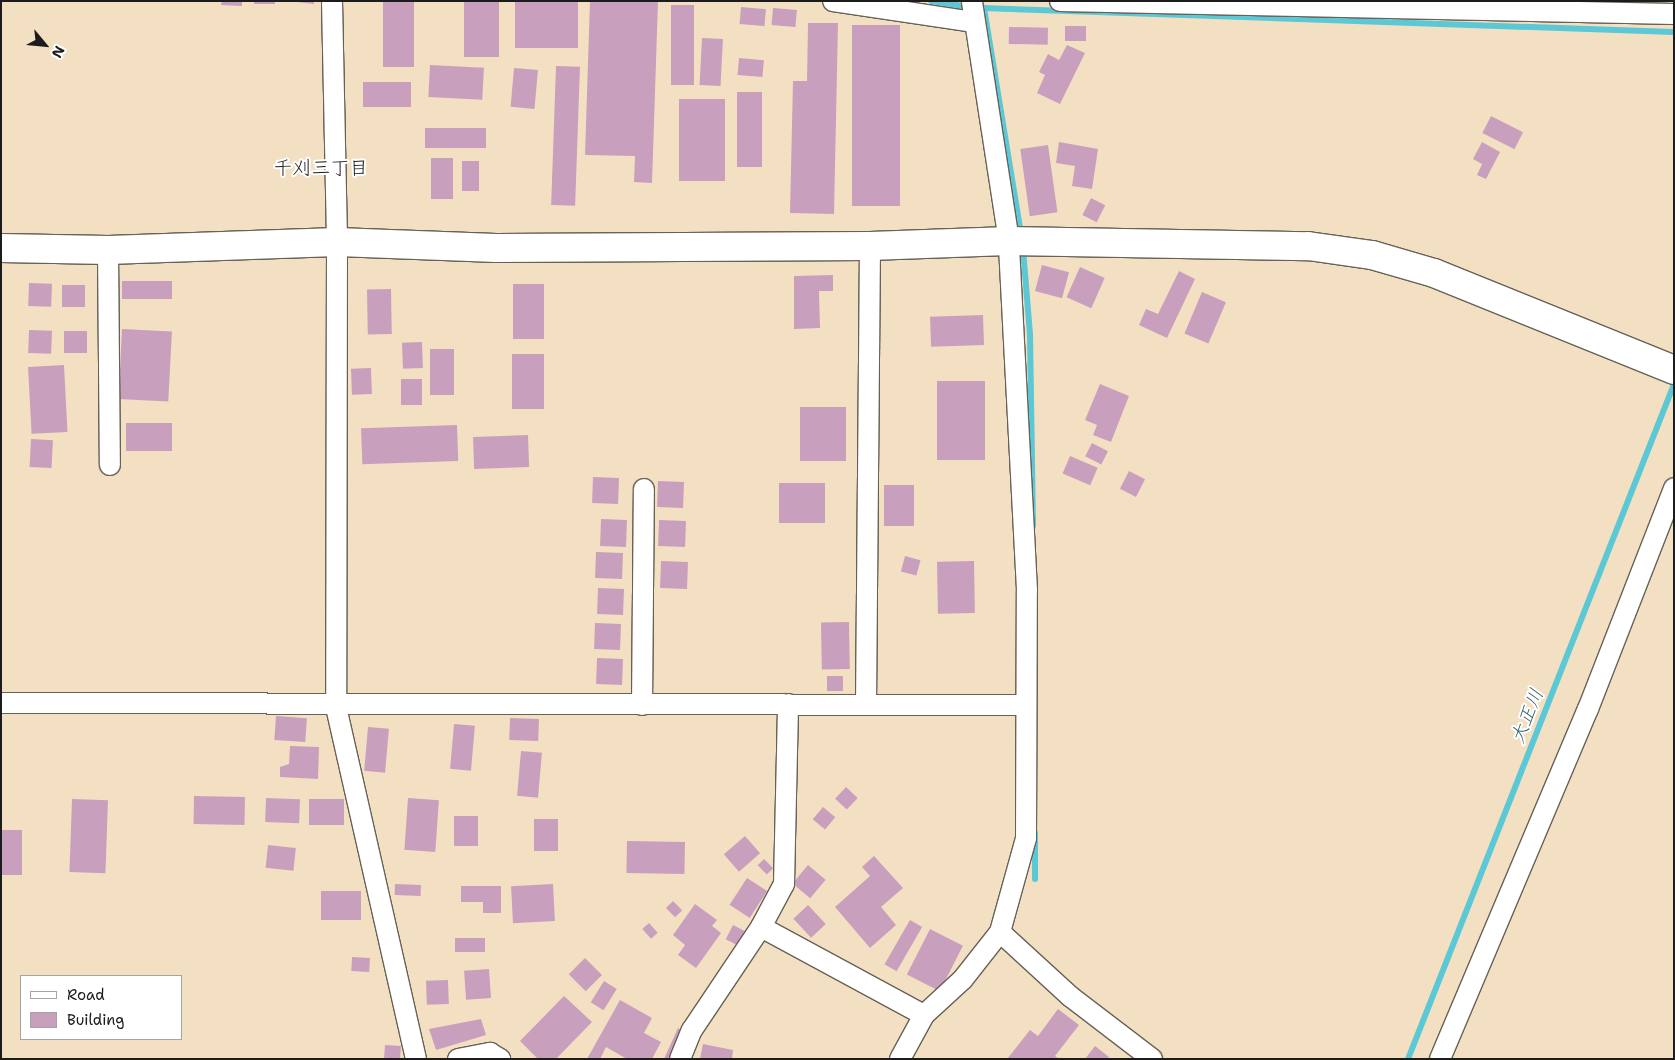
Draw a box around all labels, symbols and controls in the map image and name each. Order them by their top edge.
north arrow [20,20,70,70]
text: N [48,43,69,61]
district label: 千刈三丁目 [274,157,368,179]
water label: 大正川 [1506,685,1548,747]
legend [20,975,182,1040]
text: Road [67,985,105,1005]
text: Building [67,1010,124,1030]

